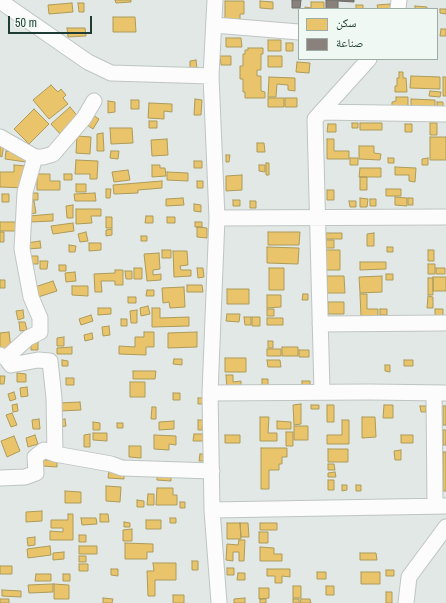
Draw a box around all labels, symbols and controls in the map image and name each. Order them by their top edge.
scale bar [10,8,94,34]
legend [298,8,438,60]
text: 50 m [15,15,37,31]
text: سكن [336,15,356,31]
text: صناعة [336,35,363,51]

